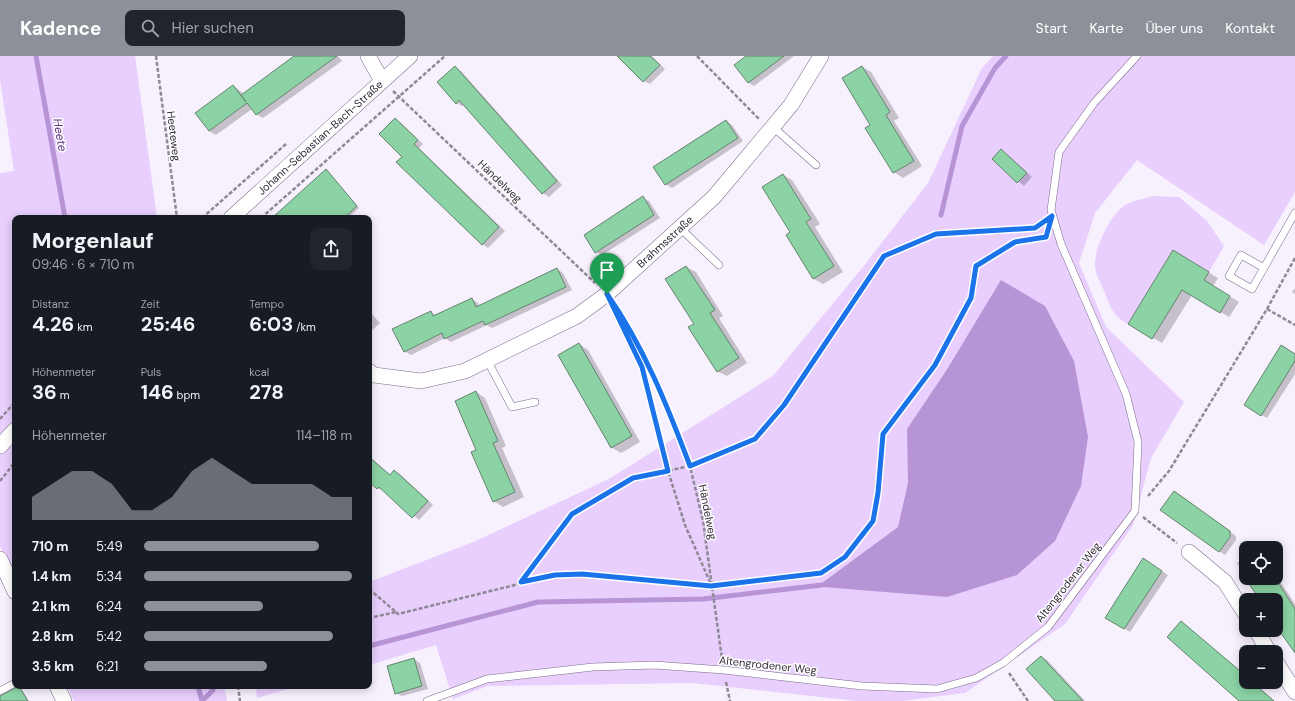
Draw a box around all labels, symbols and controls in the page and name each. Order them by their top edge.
search box [125,10,405,46]
text: Kadence [20,16,101,41]
icon: search [139,17,161,39]
text: Hier suchen [171,18,254,38]
text: Start [1036,19,1067,37]
text: Karte [1089,19,1123,37]
text: Über uns [1145,19,1203,37]
text: Kontakt [1225,19,1275,37]
street label: Johann-Sebastian-Bach-Straße [254,77,386,198]
street label: Heeteweg [164,110,184,162]
water label: Heete [49,117,71,153]
street label: Händelweg [475,157,525,205]
street label: Brahmsstraße [634,212,696,271]
text: Morgenlauf [32,226,154,255]
button: share [310,228,352,270]
pin [590,253,624,294]
text: 09:46 · 6 × 710 m [32,256,134,273]
icon: arrive [596,259,618,281]
text: Distanz [32,297,69,311]
text: Zeit [141,297,160,311]
text: Tempo [249,297,284,311]
text: 4.26 [32,311,74,337]
text: 25:46 [141,311,195,337]
text: 6:03 [249,311,293,337]
text: km [74,320,93,334]
text: /km [293,320,316,334]
text: Höhenmeter [32,365,95,379]
text: Puls [141,365,161,379]
text: kcal [249,365,269,379]
text: 36 [32,379,57,405]
text: 146 [141,379,174,405]
text: 278 [249,379,284,405]
text: m [57,388,69,402]
text: bpm [174,388,200,402]
text: Höhenmeter [32,427,107,444]
text: 114–118 m [296,427,352,444]
street label: Händelweg [696,483,720,541]
text: 710 m [32,538,68,555]
text: 5:49 [96,538,123,555]
street label: Altengrodener Weg [1032,539,1104,625]
map controls [1239,541,1283,689]
button: locate [1239,541,1283,585]
text: 1.4 km [32,568,71,585]
text: 5:34 [96,568,122,585]
button: + [1239,593,1283,637]
text: 2.1 km [32,598,70,615]
text: 6:24 [96,598,122,615]
text: 2.8 km [32,628,74,645]
text: 5:42 [96,628,122,645]
button: − [1239,645,1283,689]
street label: Altengrodener Weg [718,653,818,677]
text: 3.5 km [32,658,74,675]
text: 6:21 [96,658,118,675]

